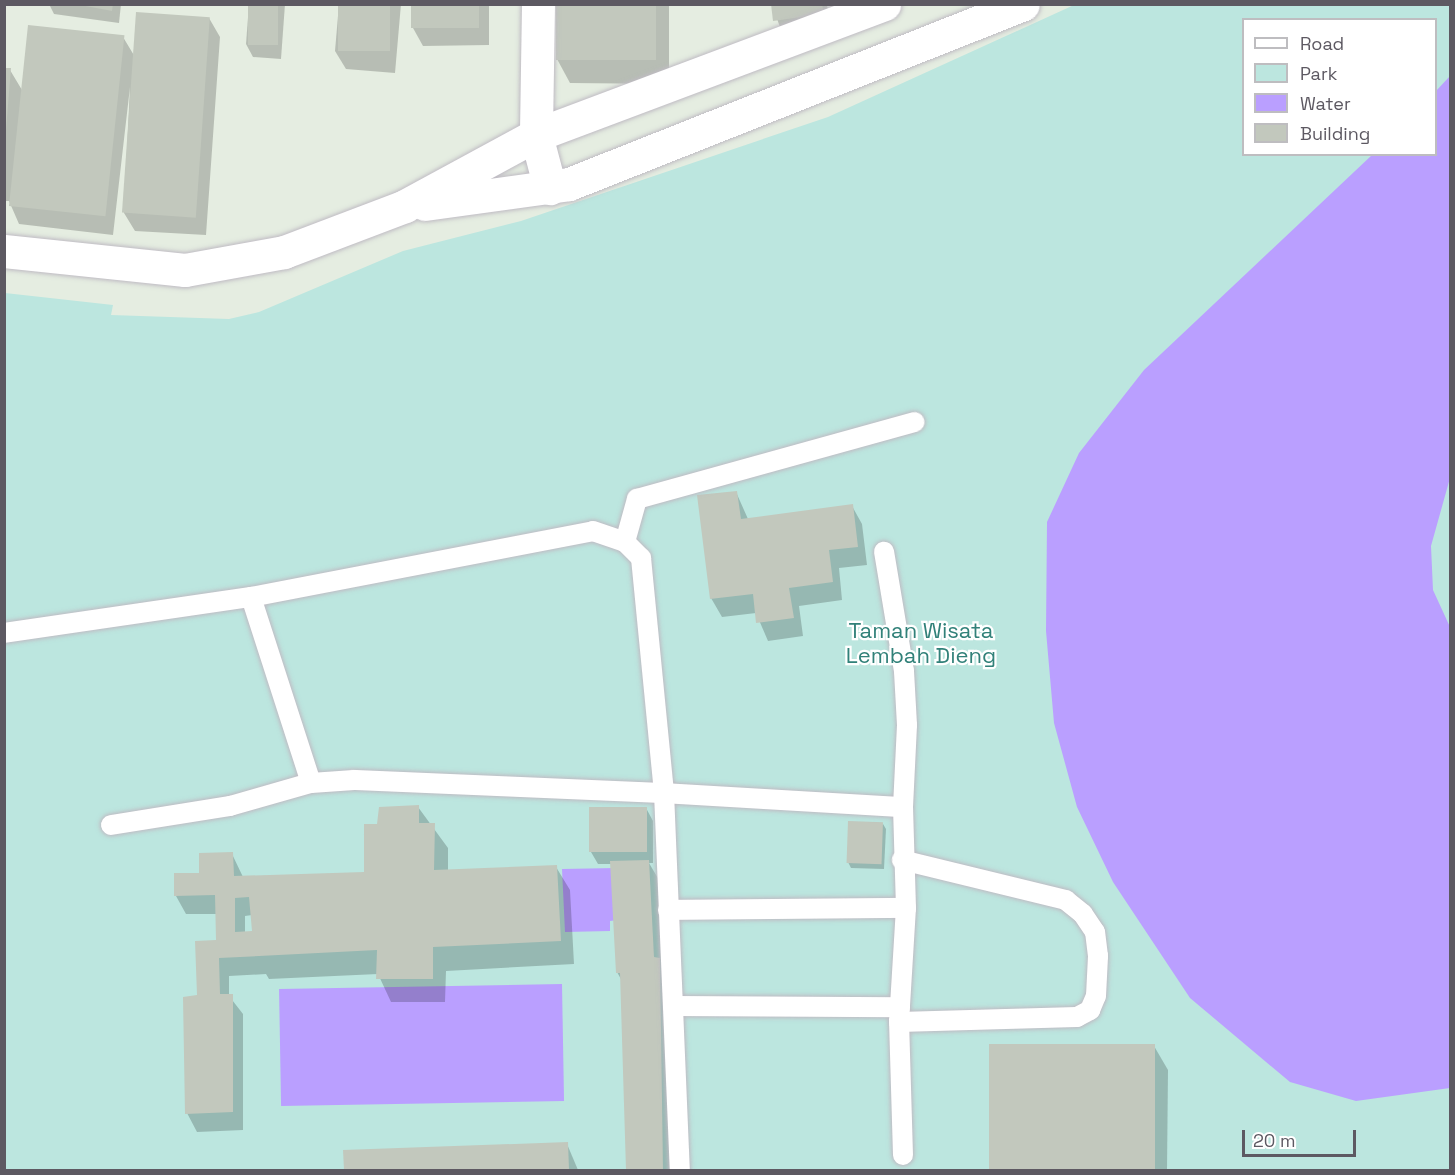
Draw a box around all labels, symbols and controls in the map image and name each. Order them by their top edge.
legend [1242,18,1437,156]
text: Road [1300,32,1344,55]
text: Park [1300,62,1337,85]
text: Water [1300,92,1351,115]
text: Building [1300,122,1370,145]
park label: Taman Wisata Lembah Dieng [846,617,996,668]
scale bar [1245,1118,1359,1156]
text: 20 m [1253,1129,1296,1152]

